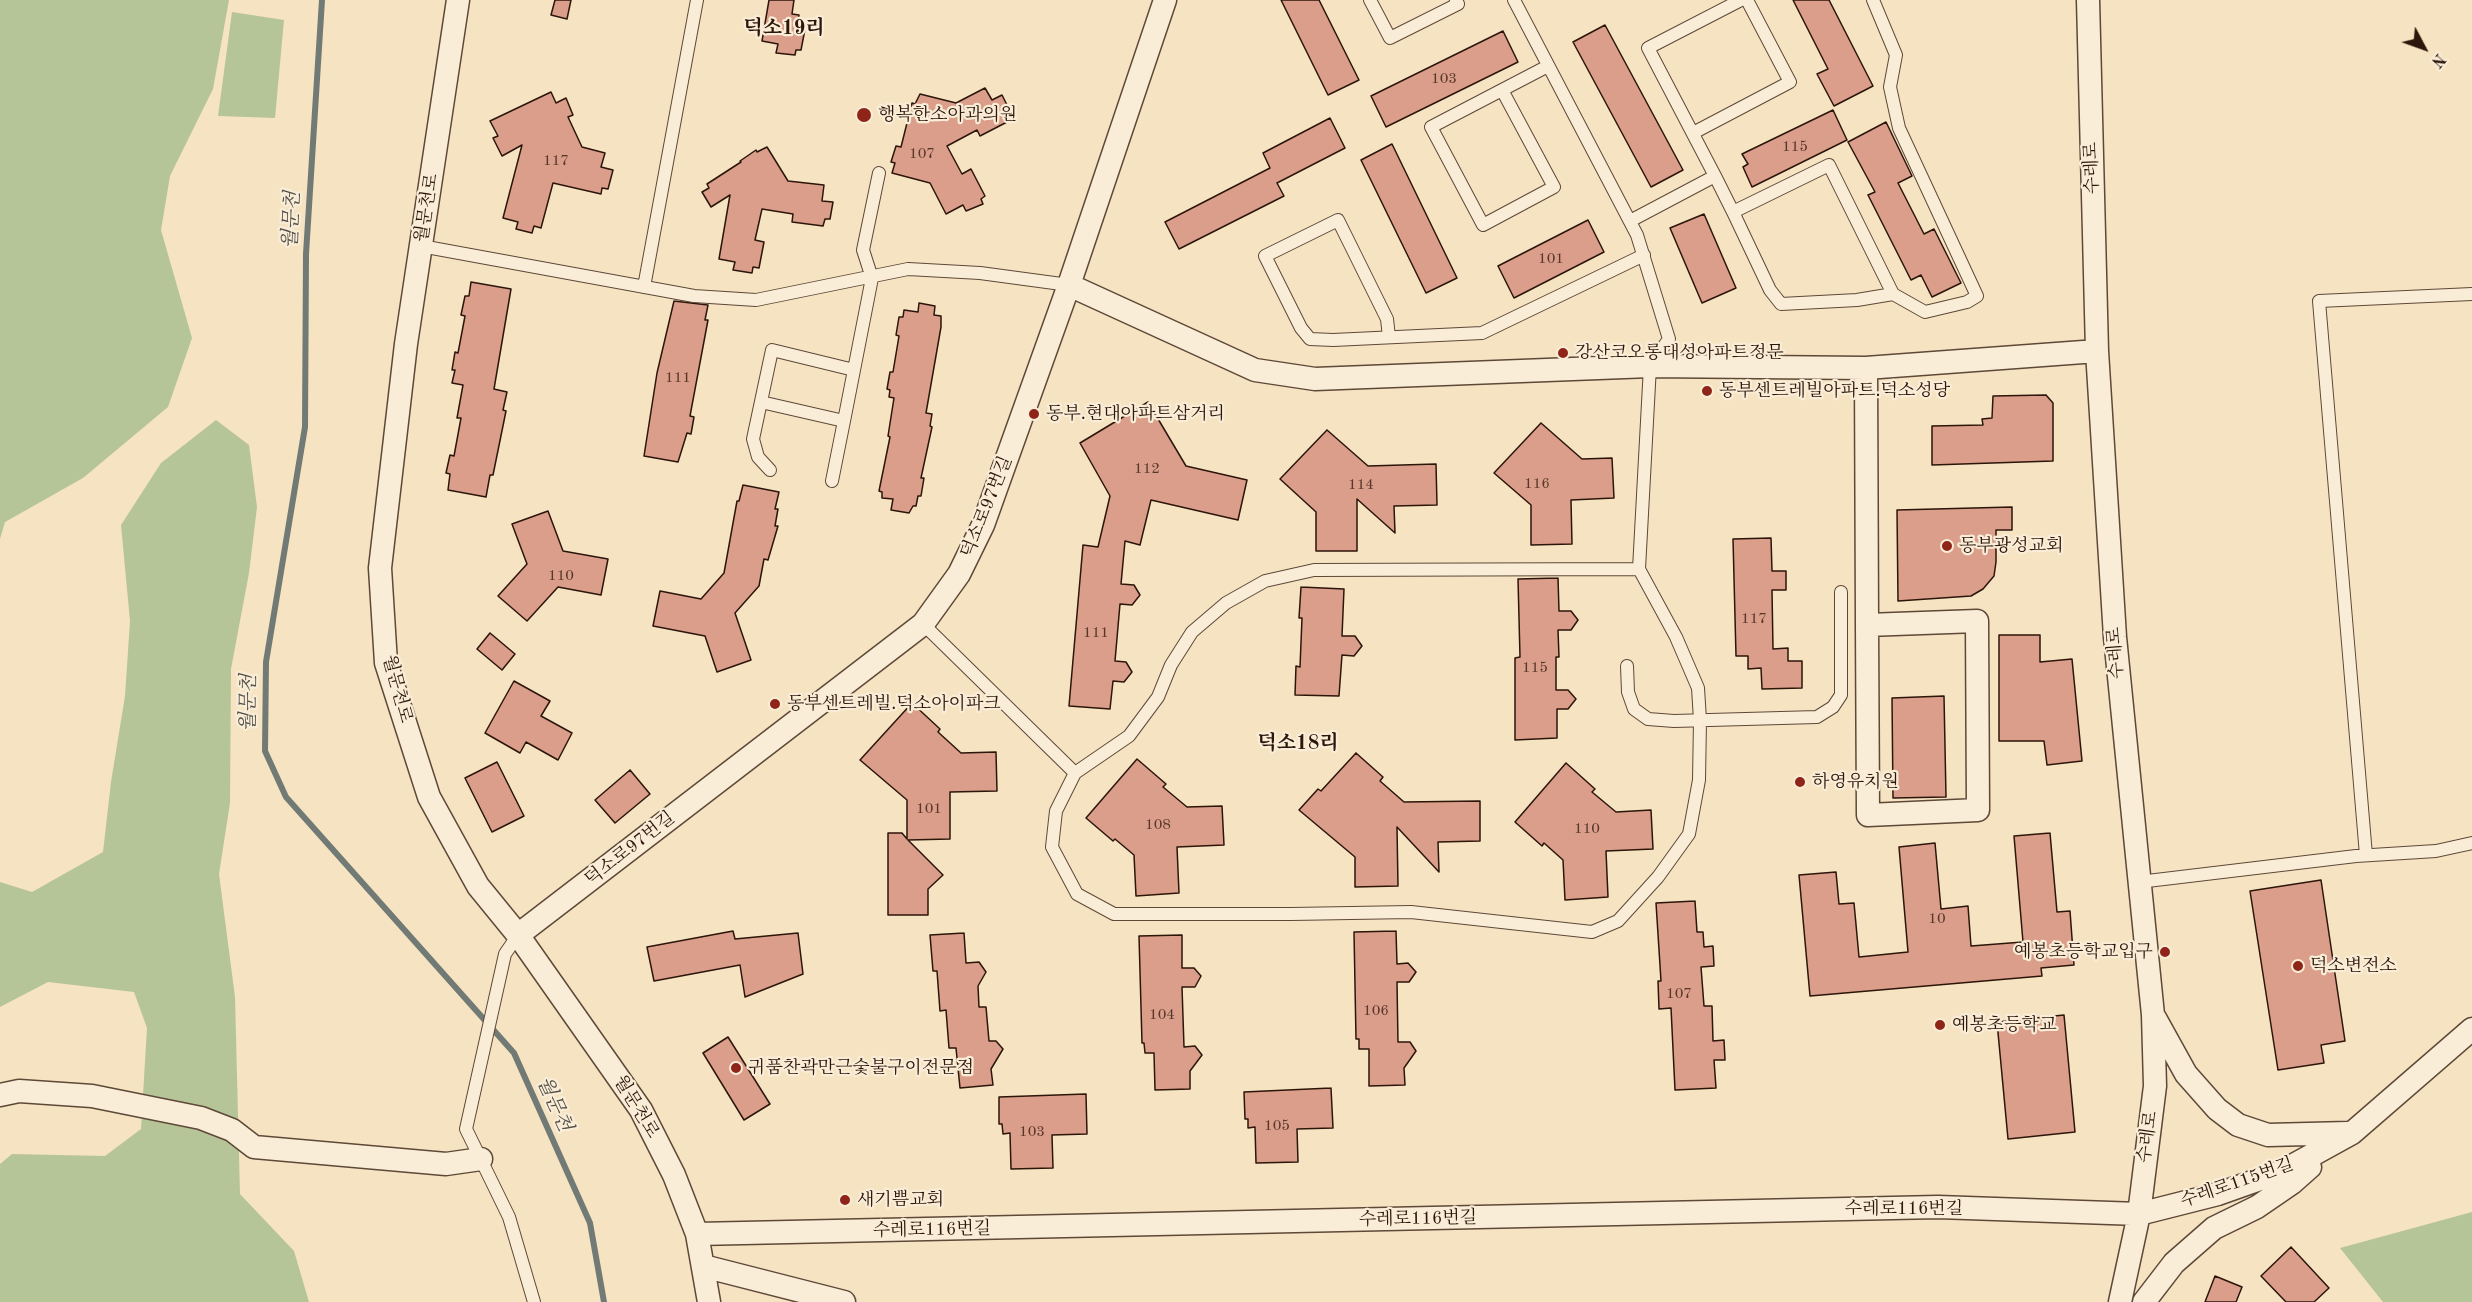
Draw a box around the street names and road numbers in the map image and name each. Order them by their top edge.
street label: 수레로 [2080,142,2104,194]
street label: 월문천로 [411,172,443,244]
street label: 덕소로97번길 [957,453,1017,561]
street label: 수레로 [2103,626,2129,680]
street label: 월문천로 [378,653,416,725]
street label: 덕소로97번길 [581,807,679,891]
street label: 월문천로 [609,1072,663,1142]
street label: 수레로 [2134,1110,2162,1164]
street label: 수레로115번길 [2178,1154,2296,1212]
street label: 수레로116번길 [1845,1198,1963,1220]
street label: 수레로116번길 [1359,1207,1477,1231]
street label: 수레로116번길 [873,1218,991,1242]

